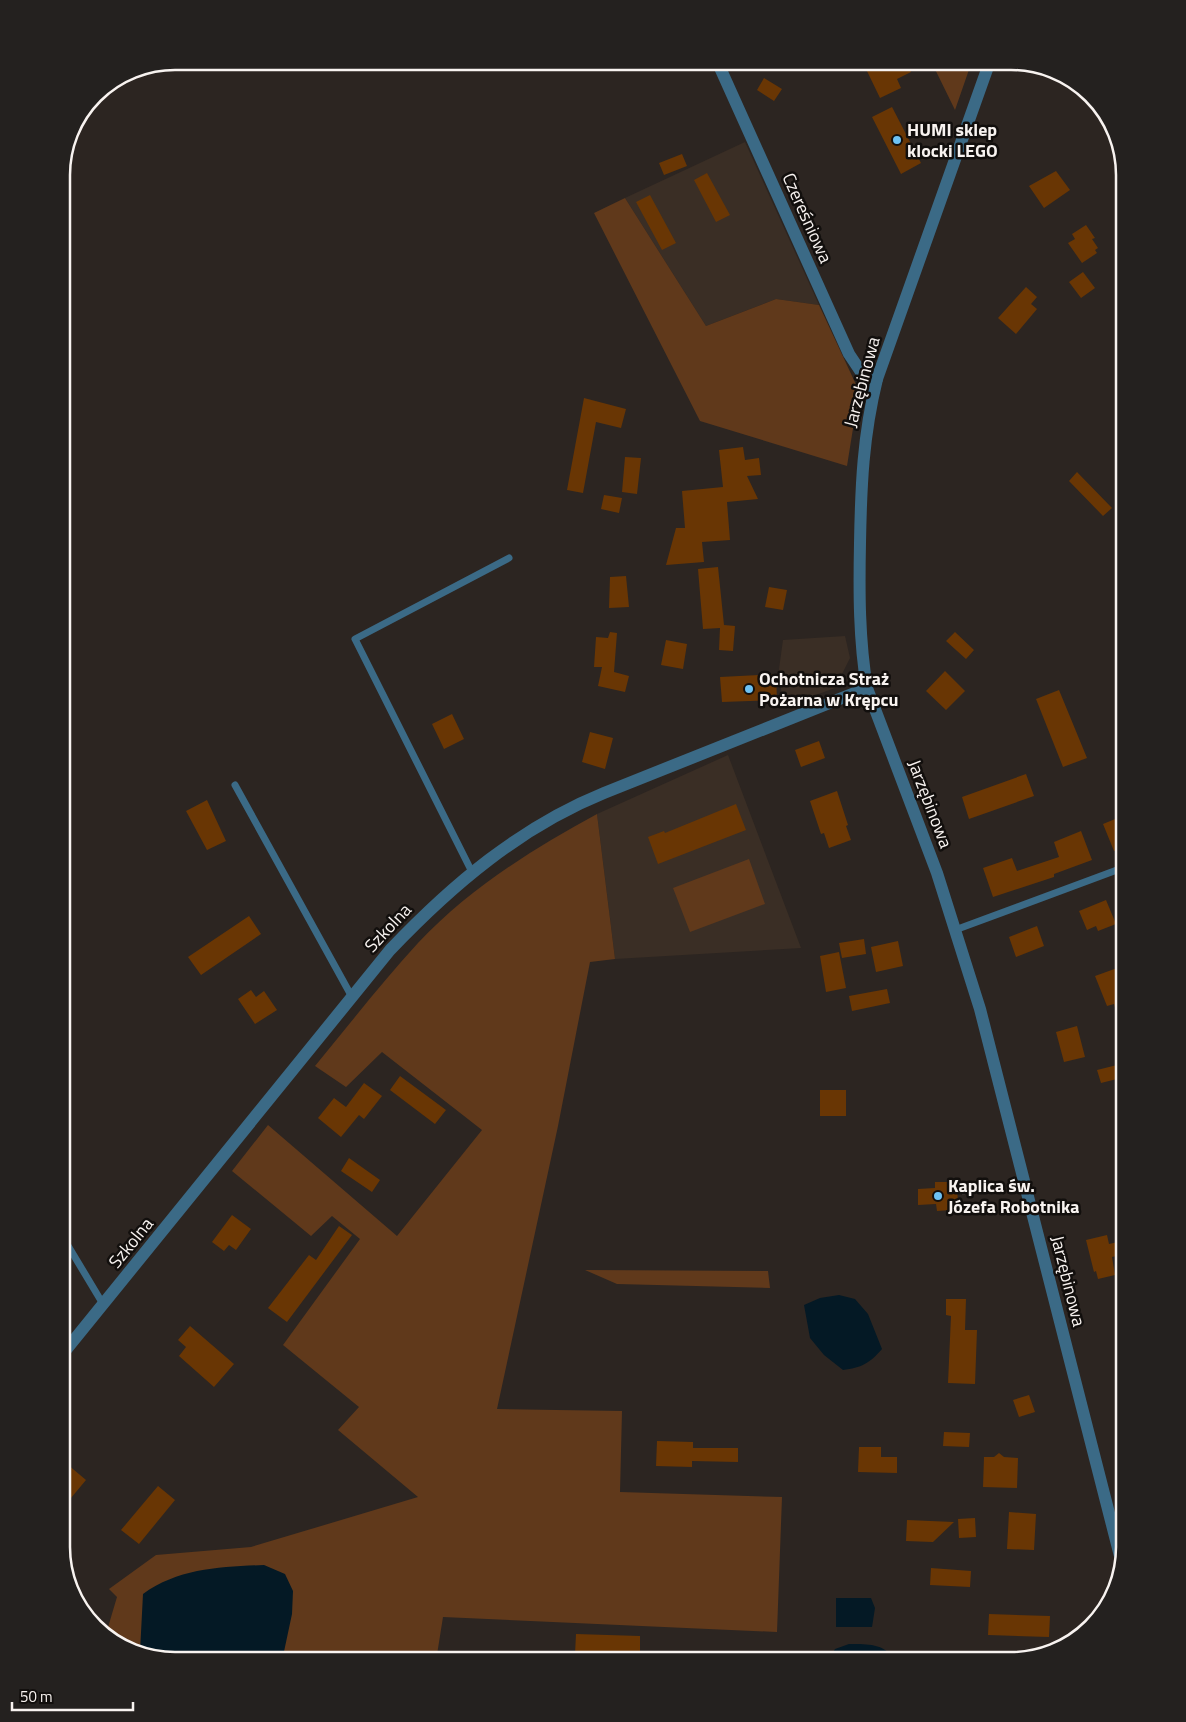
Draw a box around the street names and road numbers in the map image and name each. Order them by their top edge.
street label: Czereśniowa [776,168,839,267]
street label: Jarzębinowa [836,334,887,430]
street label: Jarzębinowa [901,756,960,852]
street label: Szkolna [358,897,418,958]
street label: Szkolna [102,1211,160,1274]
street label: Jarzębinowa [1044,1233,1093,1329]

